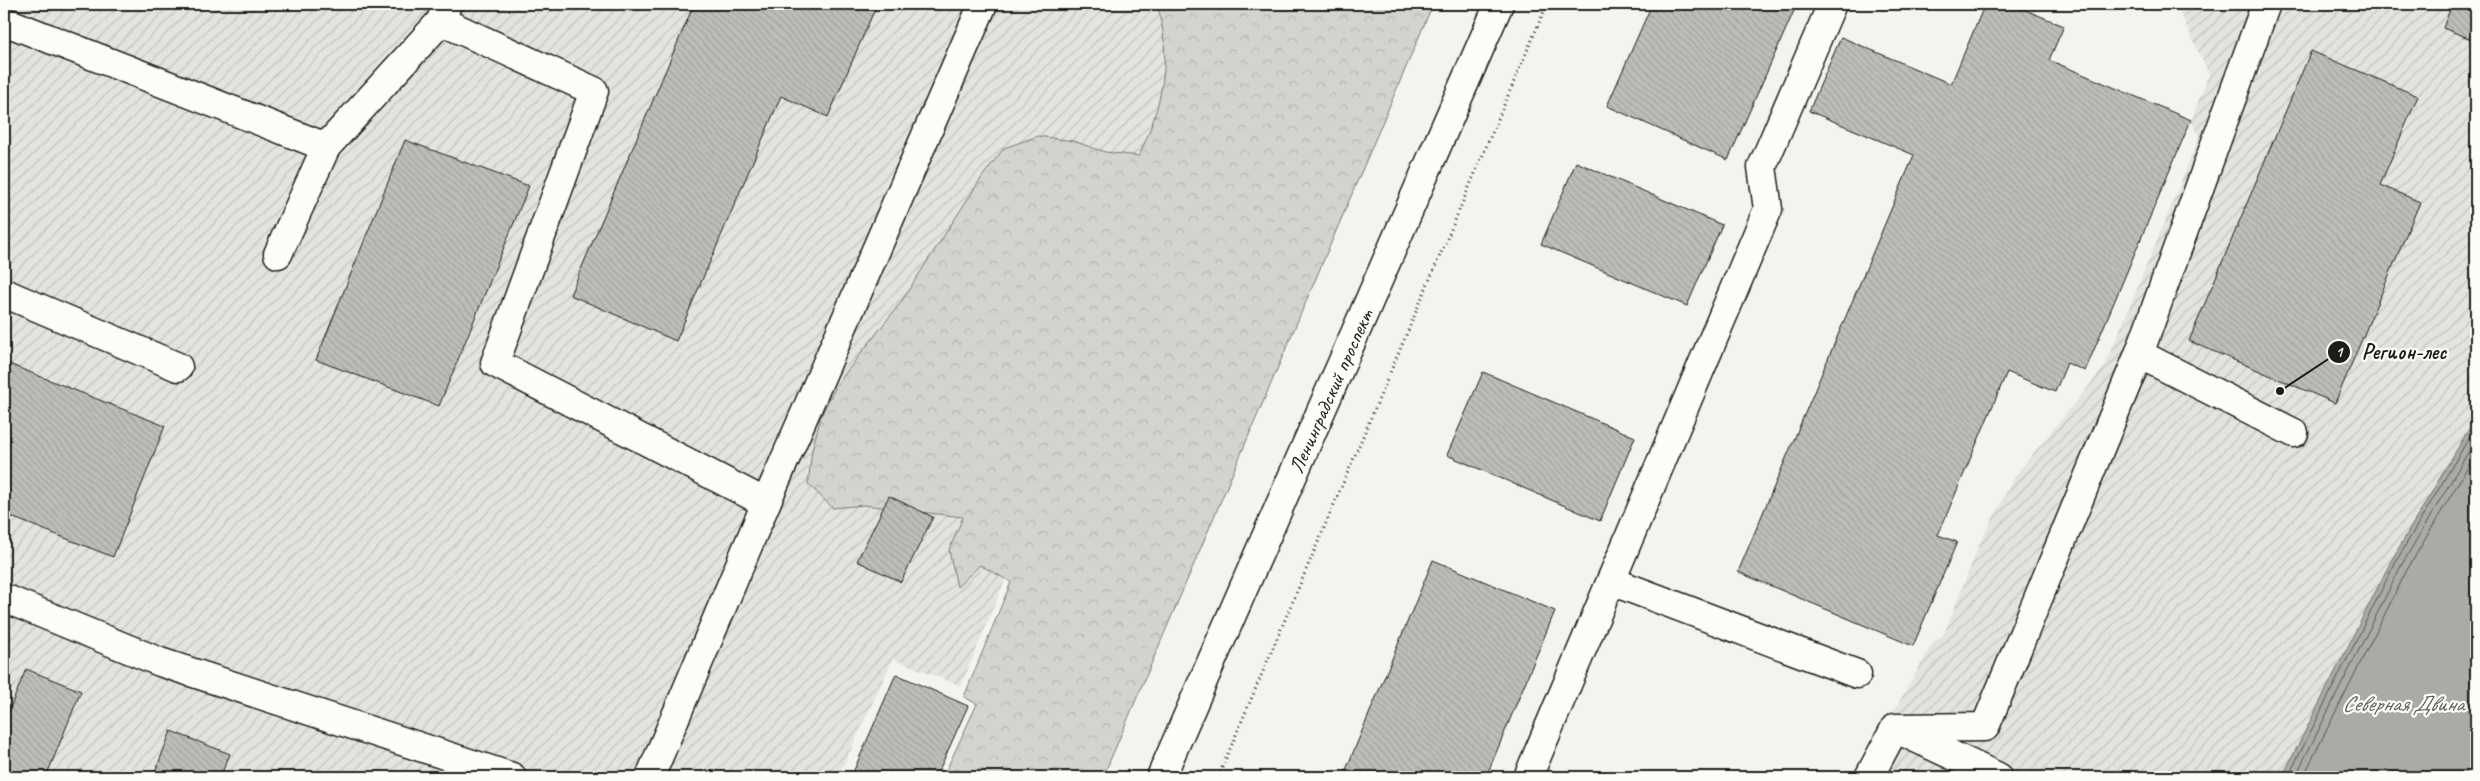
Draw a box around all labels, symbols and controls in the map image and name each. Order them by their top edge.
street label: Ленинградский проспект [1283,304,1379,477]
callout: Регион-лес [2327,333,2456,370]
text: Регион-лес [2362,338,2448,366]
text: 1 [2336,343,2345,362]
water label: Северная Двина [2342,690,2467,718]

